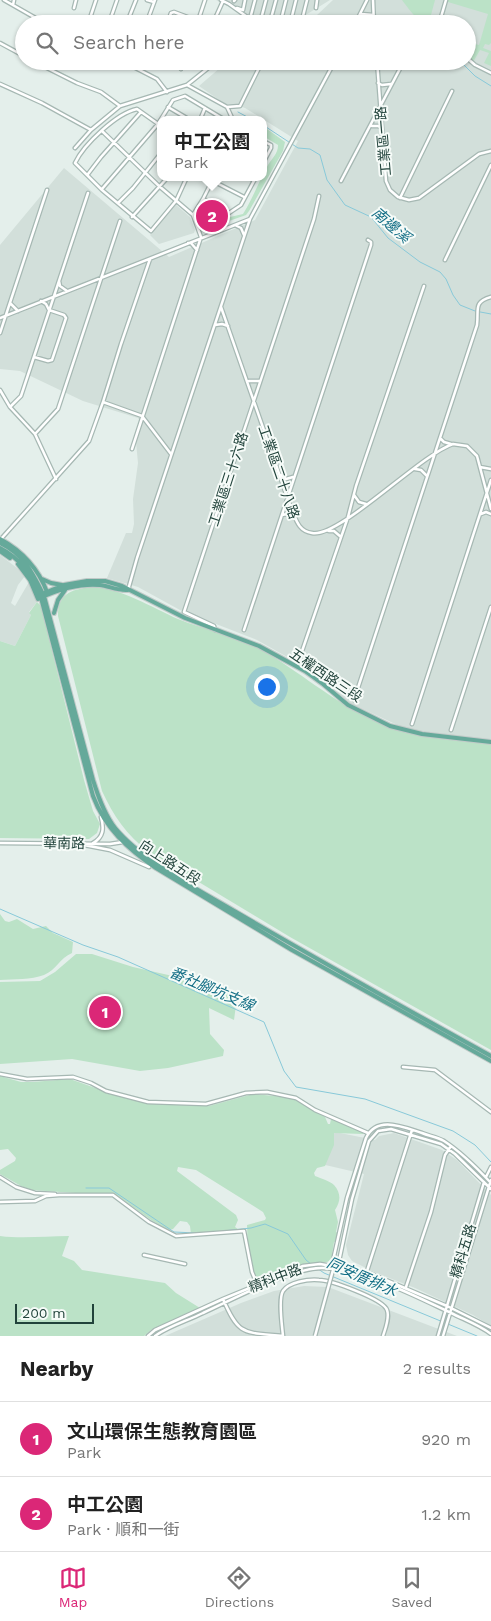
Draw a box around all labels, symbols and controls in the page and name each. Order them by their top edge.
search box [15,15,476,70]
icon: search [33,29,61,57]
text: Search here [73,31,184,54]
street label: 工業區一路 [372,105,394,177]
popup [157,116,267,181]
text: 中工公園 [174,130,250,153]
text: Park [174,153,208,172]
pin: 2 [196,197,228,235]
water label: 南邊溪 [368,203,415,248]
street label: 工業區二十八路 [255,423,303,521]
street label: 工業區三十六路 [205,430,251,528]
street label: 五權西路三段 [287,645,365,705]
your location [254,674,280,700]
street label: 華南路 [43,835,85,851]
street label: 向上路五段 [136,836,204,888]
water label: 番社腳坑支線 [167,963,259,1016]
pin: 1 [89,993,121,1031]
street label: 精科五路 [447,1222,479,1280]
water label: 同安厝排水 [324,1254,401,1301]
street label: 精科中路 [246,1260,304,1296]
scale bar [15,1301,94,1324]
text: 200 m [22,1305,66,1321]
text: Nearby [20,1356,93,1381]
text: 2 results [403,1359,471,1378]
text: 文山環保生態教育園區 [67,1420,257,1443]
text: 1 [33,1430,39,1449]
text: 920 m [421,1430,471,1449]
text: Park [67,1443,101,1462]
text: 中工公園 [67,1493,143,1516]
text: 2 [31,1505,41,1524]
text: 1.2 km [421,1505,471,1524]
text: Park · 順和一街 [67,1520,180,1539]
tab: Map [59,1564,87,1610]
tab: Directions [205,1564,274,1610]
tab: Saved [392,1564,432,1610]

